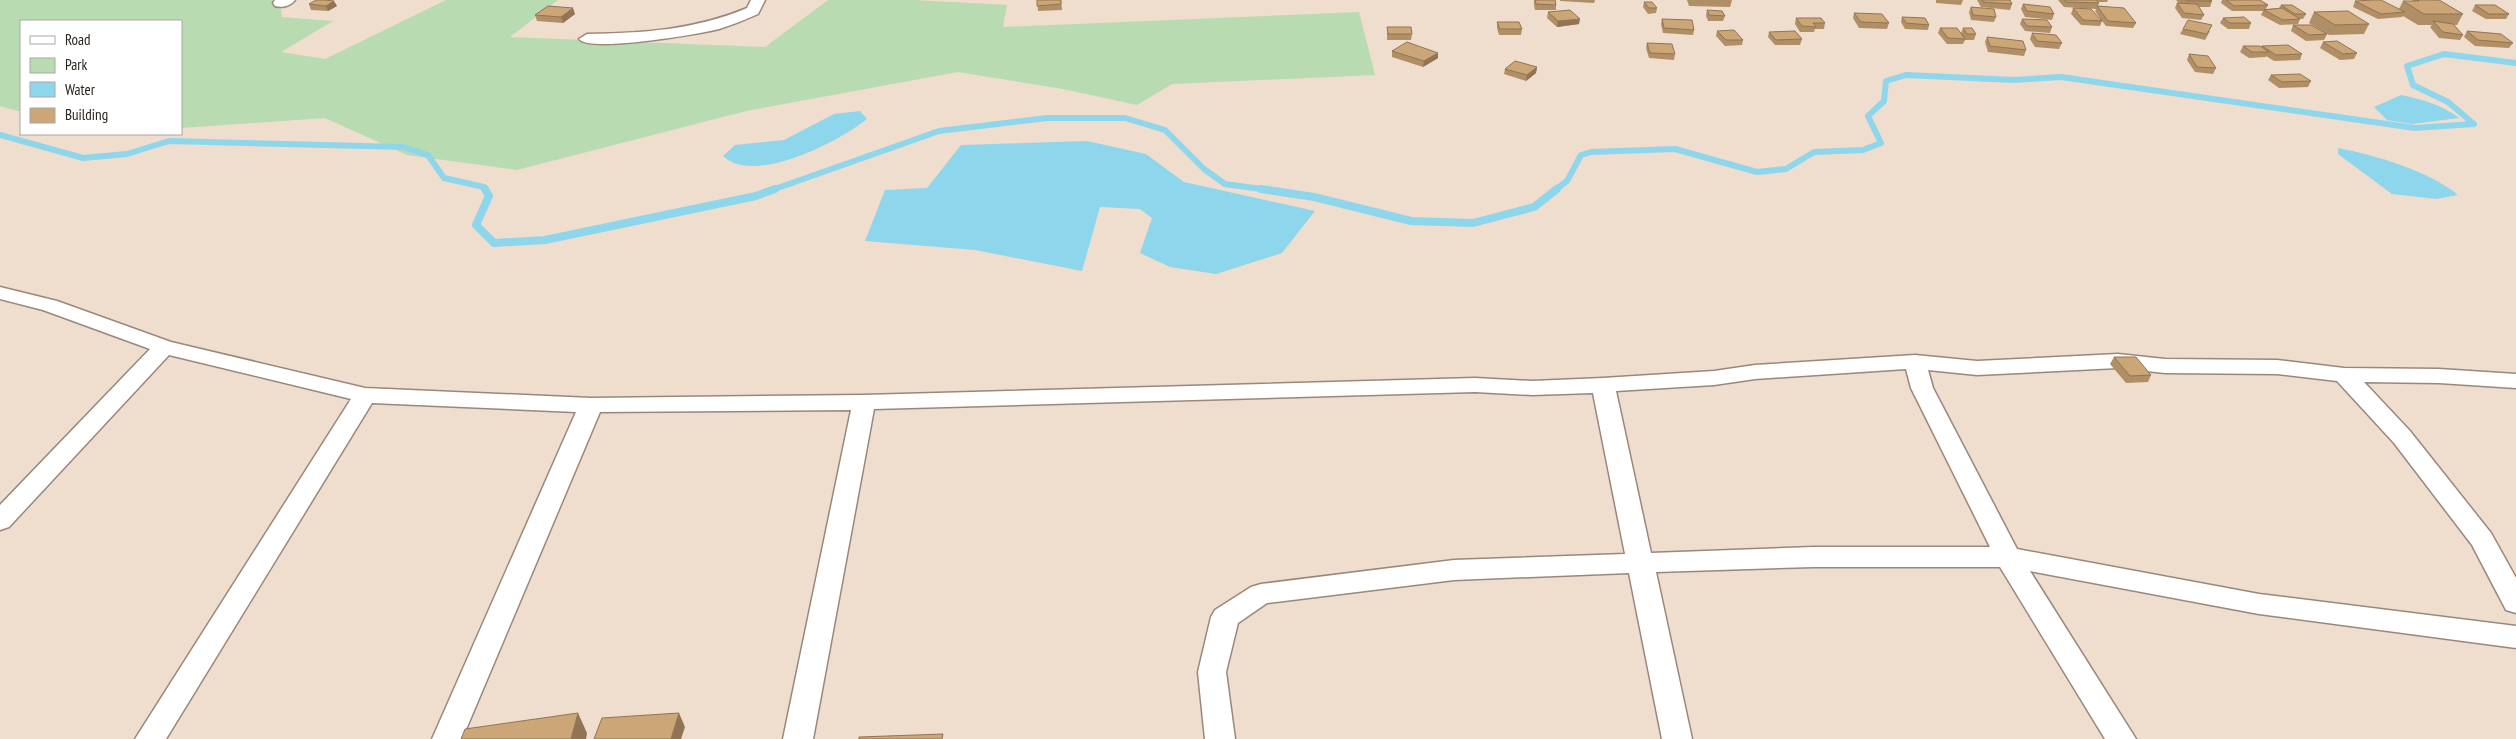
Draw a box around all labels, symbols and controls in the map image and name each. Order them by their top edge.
legend [20,20,182,135]
text: Road [65,30,91,49]
text: Park [65,55,87,74]
text: Water [65,80,96,99]
text: Building [65,105,108,124]

